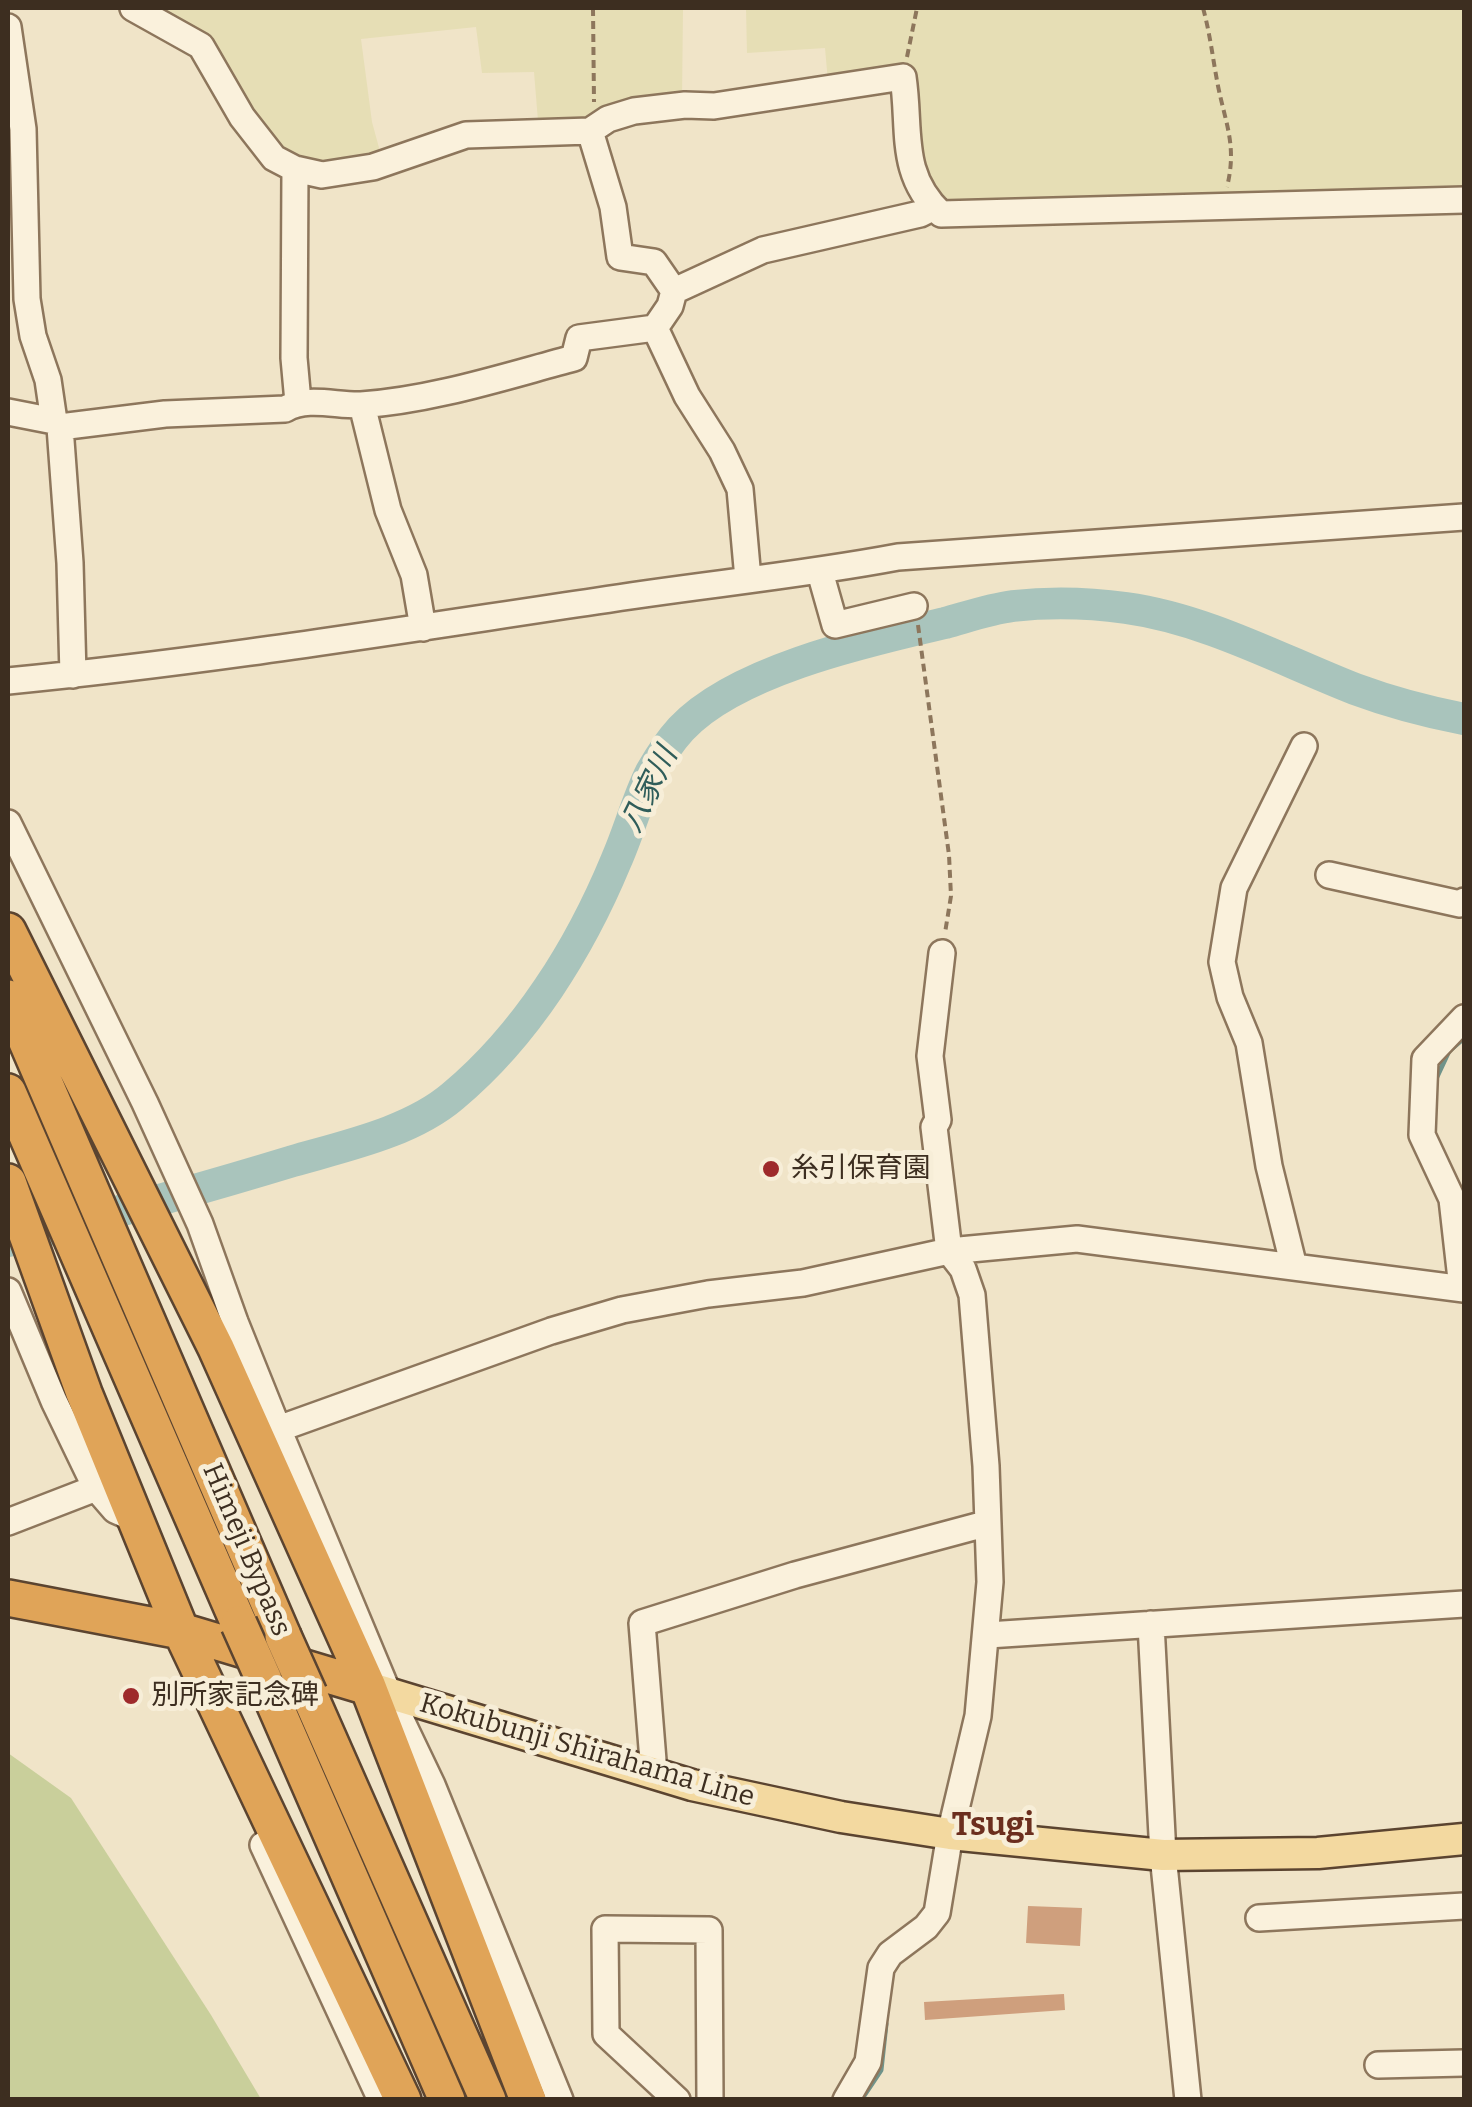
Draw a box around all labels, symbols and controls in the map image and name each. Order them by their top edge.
water label: 八家川 [614,742,686,838]
place label: 糸引保育園 [791,1152,931,1186]
marker: 糸引保育園 [760,1158,782,1180]
street label: Himeji Bypass [195,1459,297,1641]
place label: 別所家記念碑 [151,1679,319,1713]
marker: 別所家記念碑 [120,1685,142,1707]
street label: Kokubunji Shirahama Line [416,1687,758,1815]
district label: Tsugi [952,1807,1034,1845]

